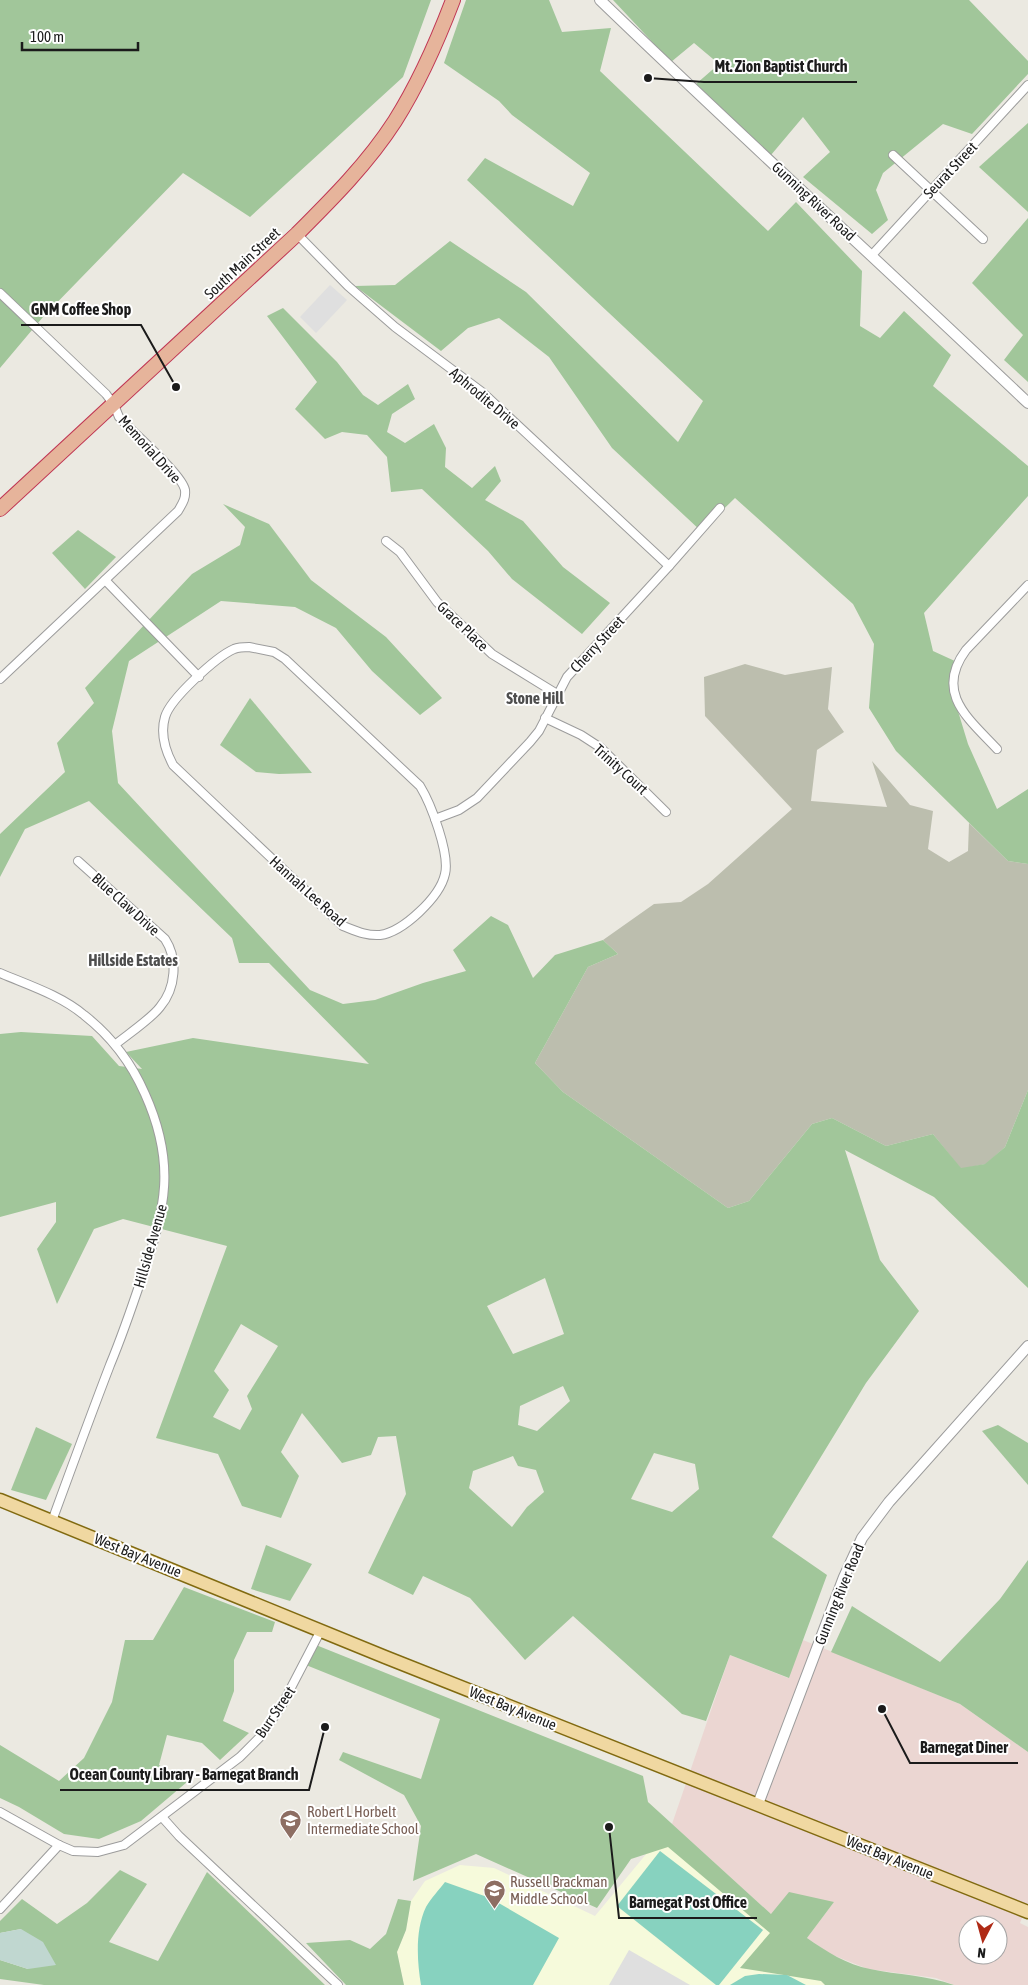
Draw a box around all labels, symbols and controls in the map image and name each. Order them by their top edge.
scale bar [22,20,139,52]
text: 100 m [30,28,64,45]
callout: Mt. Zion Baptist Church [704,51,857,82]
text: Mt. Zion Baptist Church [714,57,848,75]
street label: Seurat Street [920,138,980,202]
street label: Gunning River Road [769,158,859,244]
street label: South Main Street [201,224,283,302]
callout: GNM Coffee Shop [21,294,141,325]
text: GNM Coffee Shop [31,300,132,318]
street label: Aphrodite Drive [447,364,524,432]
street label: Memorial Drive [115,412,185,486]
street label: Grace Place [434,598,492,655]
street label: Cherry Street [567,612,627,676]
district label: Stone Hill [506,689,564,707]
street label: Trinity Court [591,740,651,798]
street label: Hannah Lee Road [266,852,350,930]
street label: Blue Claw Drive [89,869,163,939]
district label: Hillside Estates [88,951,178,969]
street label: Hillside Avenue [130,1202,170,1290]
street label: West Bay Avenue [92,1530,184,1580]
street label: Gunning River Road [811,1541,867,1647]
street label: Burr Street [252,1683,298,1741]
street label: West Bay Avenue [467,1683,559,1733]
callout: Barnegat Diner [910,1732,1018,1763]
text: Barnegat Diner [920,1738,1008,1756]
callout: Ocean County Library - Barnegat Branch [60,1759,309,1790]
text: Ocean County Library - Barnegat Branch [70,1765,299,1783]
place label: Robert L Horbelt Intermediate School [307,1803,419,1837]
school or university icon: Robert L Horbelt Intermediate School [279,1808,303,1839]
street label: West Bay Avenue [844,1832,936,1882]
place label: Russell Brackman Middle School [510,1873,608,1907]
school or university icon: Russell Brackman Middle School [482,1878,506,1909]
callout: Barnegat Post Office [619,1887,757,1918]
text: Barnegat Post Office [629,1893,747,1911]
north arrow [958,1915,1008,1965]
text: N [977,1945,987,1961]

